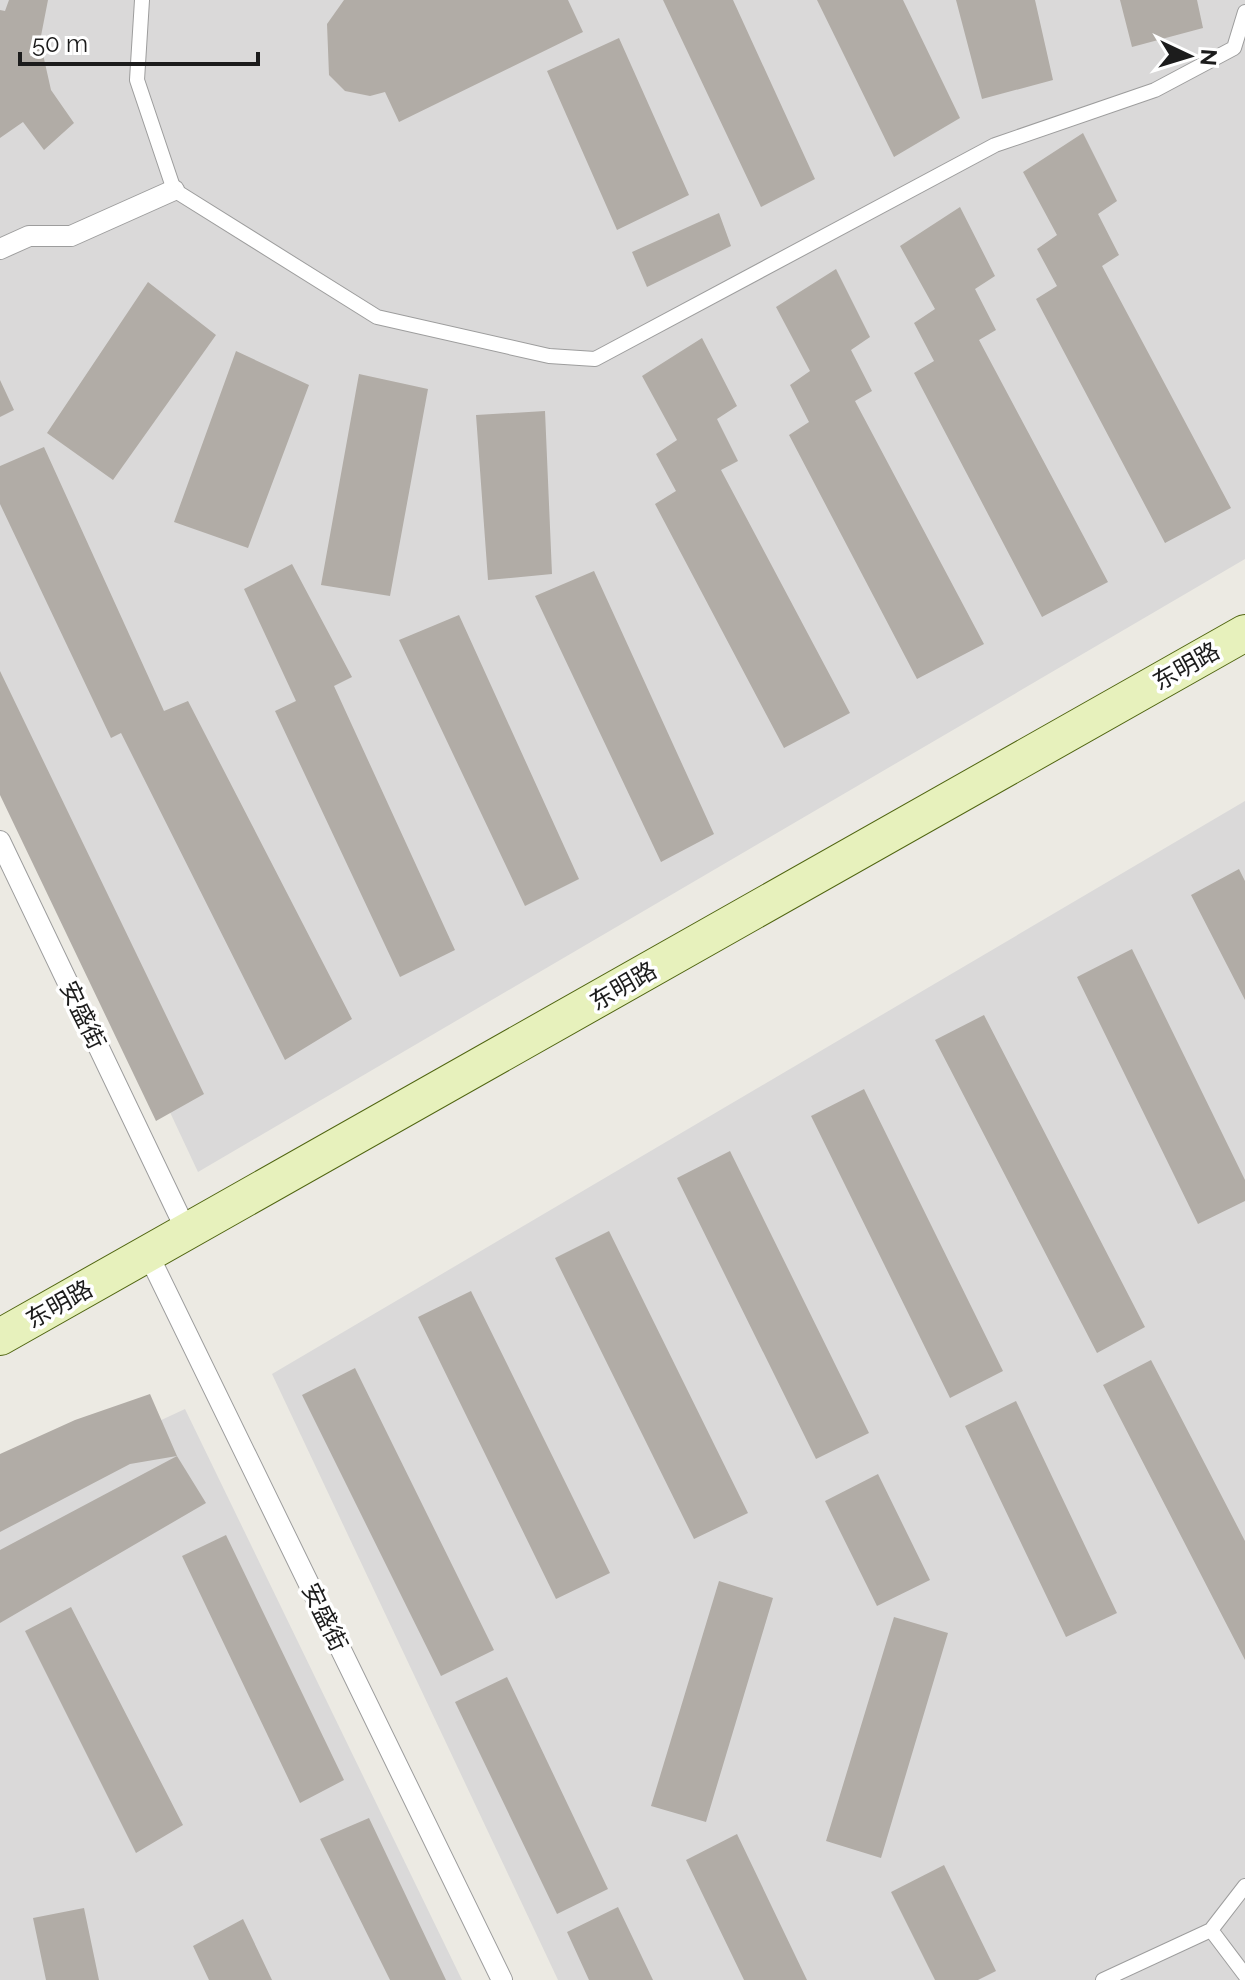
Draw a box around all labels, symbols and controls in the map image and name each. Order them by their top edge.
scale bar [20,16,258,66]
north arrow [1149,16,1229,96]
text: 50 m [32,29,88,58]
text: N [1195,48,1223,67]
street label: 东明路 [1147,636,1225,696]
street label: 东明路 [585,955,661,1017]
street label: 安盛街 [54,976,112,1054]
street label: 东明路 [20,1274,98,1334]
street label: 安盛街 [296,1578,354,1656]

